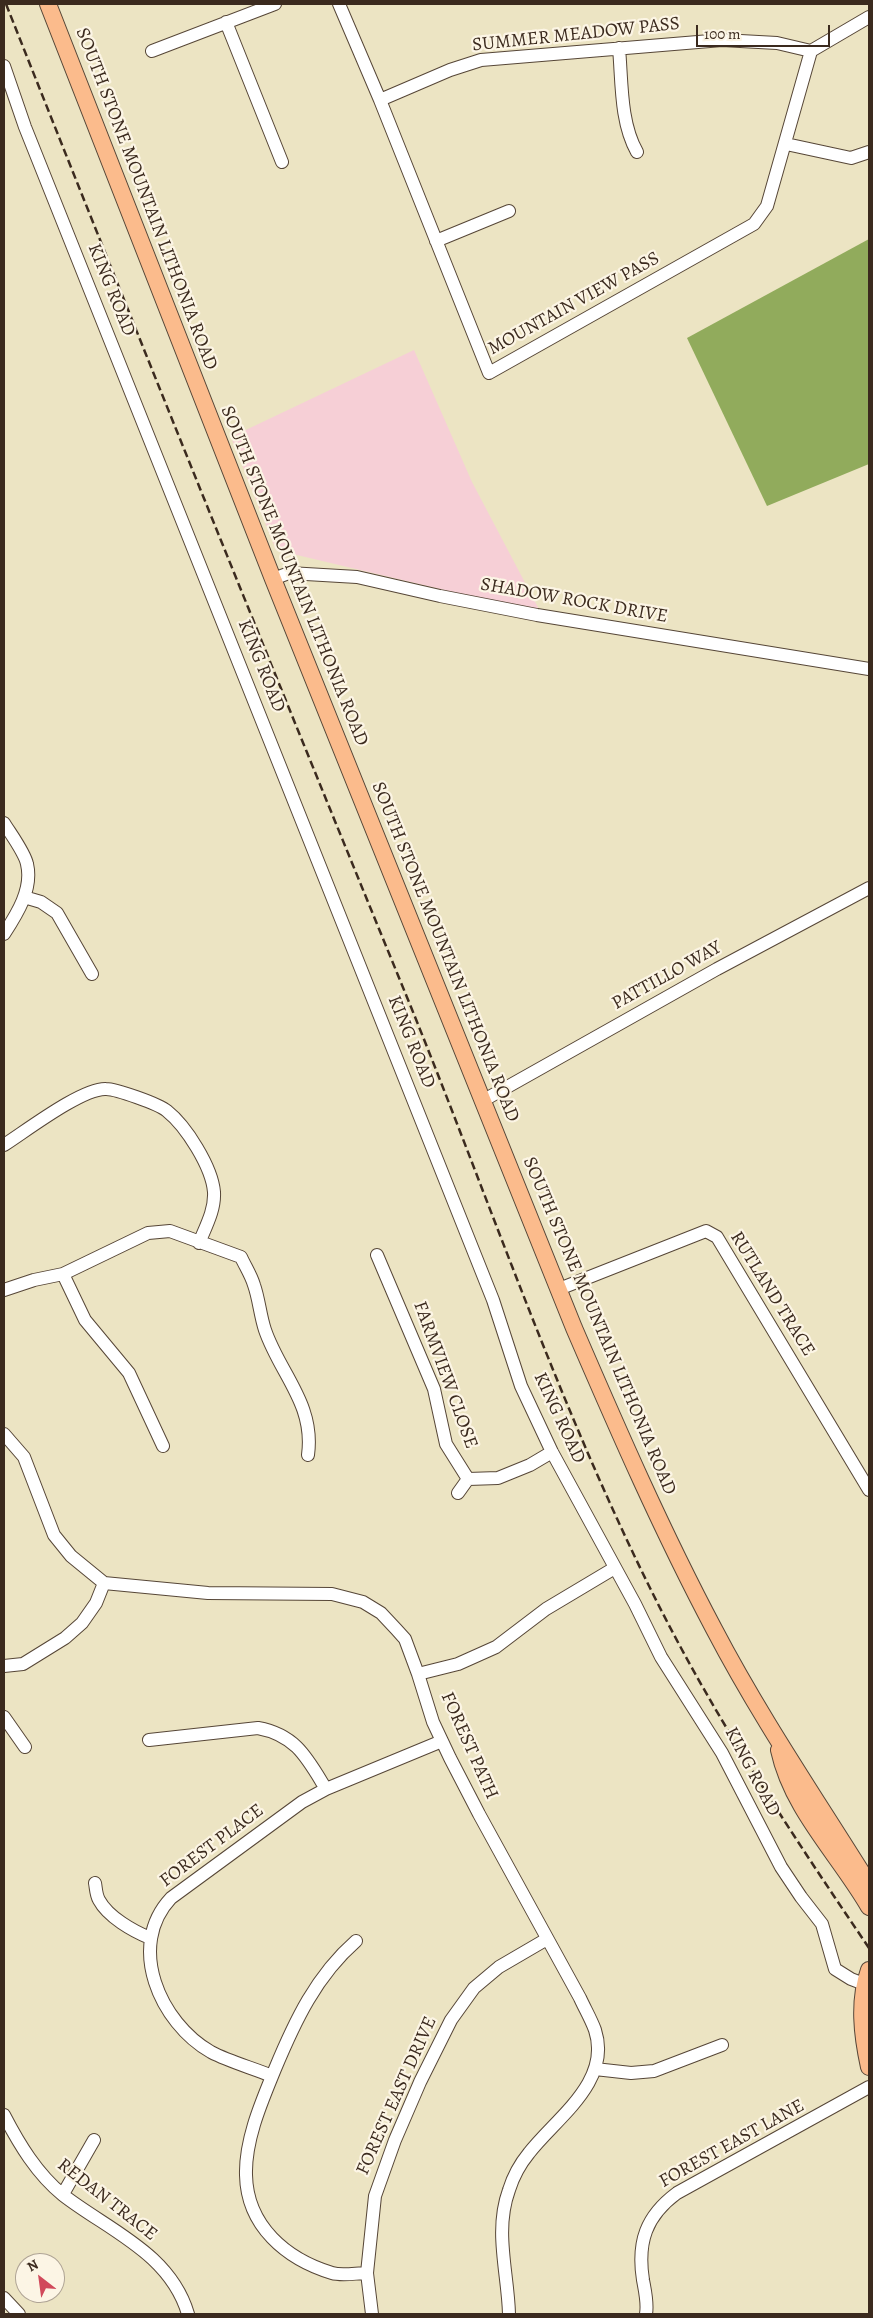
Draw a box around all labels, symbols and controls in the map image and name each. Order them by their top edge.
street label: SUMMER MEADOW PASS [471,13,681,57]
scale bar [698,15,832,47]
text: 100 m [704,24,741,44]
street label: SOUTH STONE MOUNTAIN LITHONIA ROAD [70,25,222,373]
street label: KING ROAD [82,240,140,340]
street label: MOUNTAIN VIEW PASS [484,247,664,361]
street label: SOUTH STONE MOUNTAIN LITHONIA ROAD [215,403,373,749]
street label: SHADOW ROCK DRIVE [479,573,669,629]
street label: KING ROAD [232,616,290,716]
street label: SOUTH STONE MOUNTAIN LITHONIA ROAD [366,779,524,1125]
street label: PATTILLO WAY [608,937,726,1015]
street label: KING ROAD [382,992,440,1092]
street label: SOUTH STONE MOUNTAIN LITHONIA ROAD [517,1154,681,1498]
street label: RUTLAND TRACE [725,1228,819,1360]
street label: FARMVIEW CLOSE [408,1298,482,1452]
street label: KING ROAD [528,1369,590,1467]
street label: FOREST PATH [435,1689,503,1803]
street label: KING ROAD [719,1724,785,1820]
street label: FOREST PLACE [155,1799,269,1893]
street label: FOREST EAST DRIVE [352,2013,442,2179]
street label: FOREST EAST LANE [655,2095,809,2193]
street label: REDAN TRACE [52,2154,162,2246]
north arrow [15,2253,65,2303]
text: N [24,2255,42,2276]

